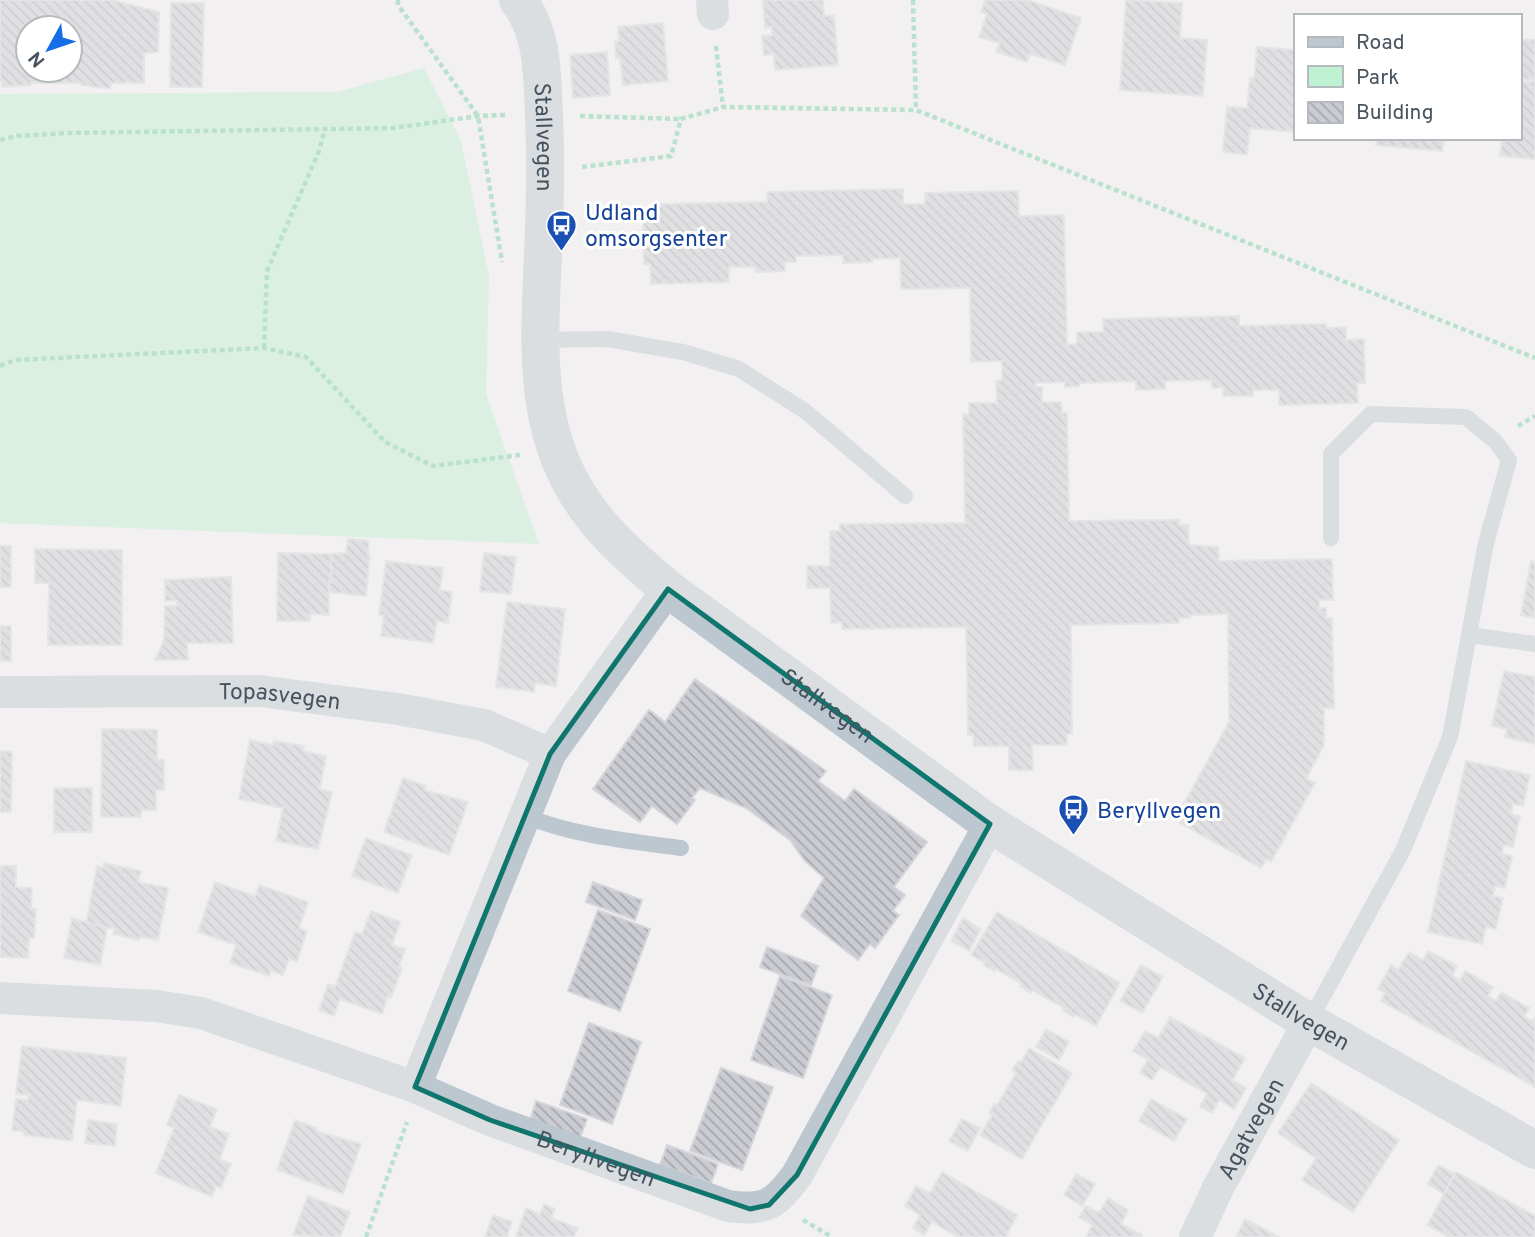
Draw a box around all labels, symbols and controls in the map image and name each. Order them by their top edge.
north arrow [14,14,84,84]
legend [1294,14,1521,140]
text: Road [1356,30,1405,57]
text: N [24,46,51,72]
text: Park [1356,65,1399,92]
street label: Stallvegen [526,82,557,192]
text: Building [1356,100,1434,127]
place label: Udland omsorgsenter [585,200,728,255]
bus stop icon: Udland omsorgsenter [545,208,579,252]
street label: Stallvegen [774,664,879,751]
street label: Topasvegen [219,679,342,718]
bus stop icon: Beryllvegen [1057,793,1091,837]
place label: Beryllvegen [1097,798,1221,827]
street label: Stallvegen [1246,978,1354,1059]
street label: Agatvegen [1213,1074,1292,1186]
street label: Beryllvegen [532,1126,659,1195]

